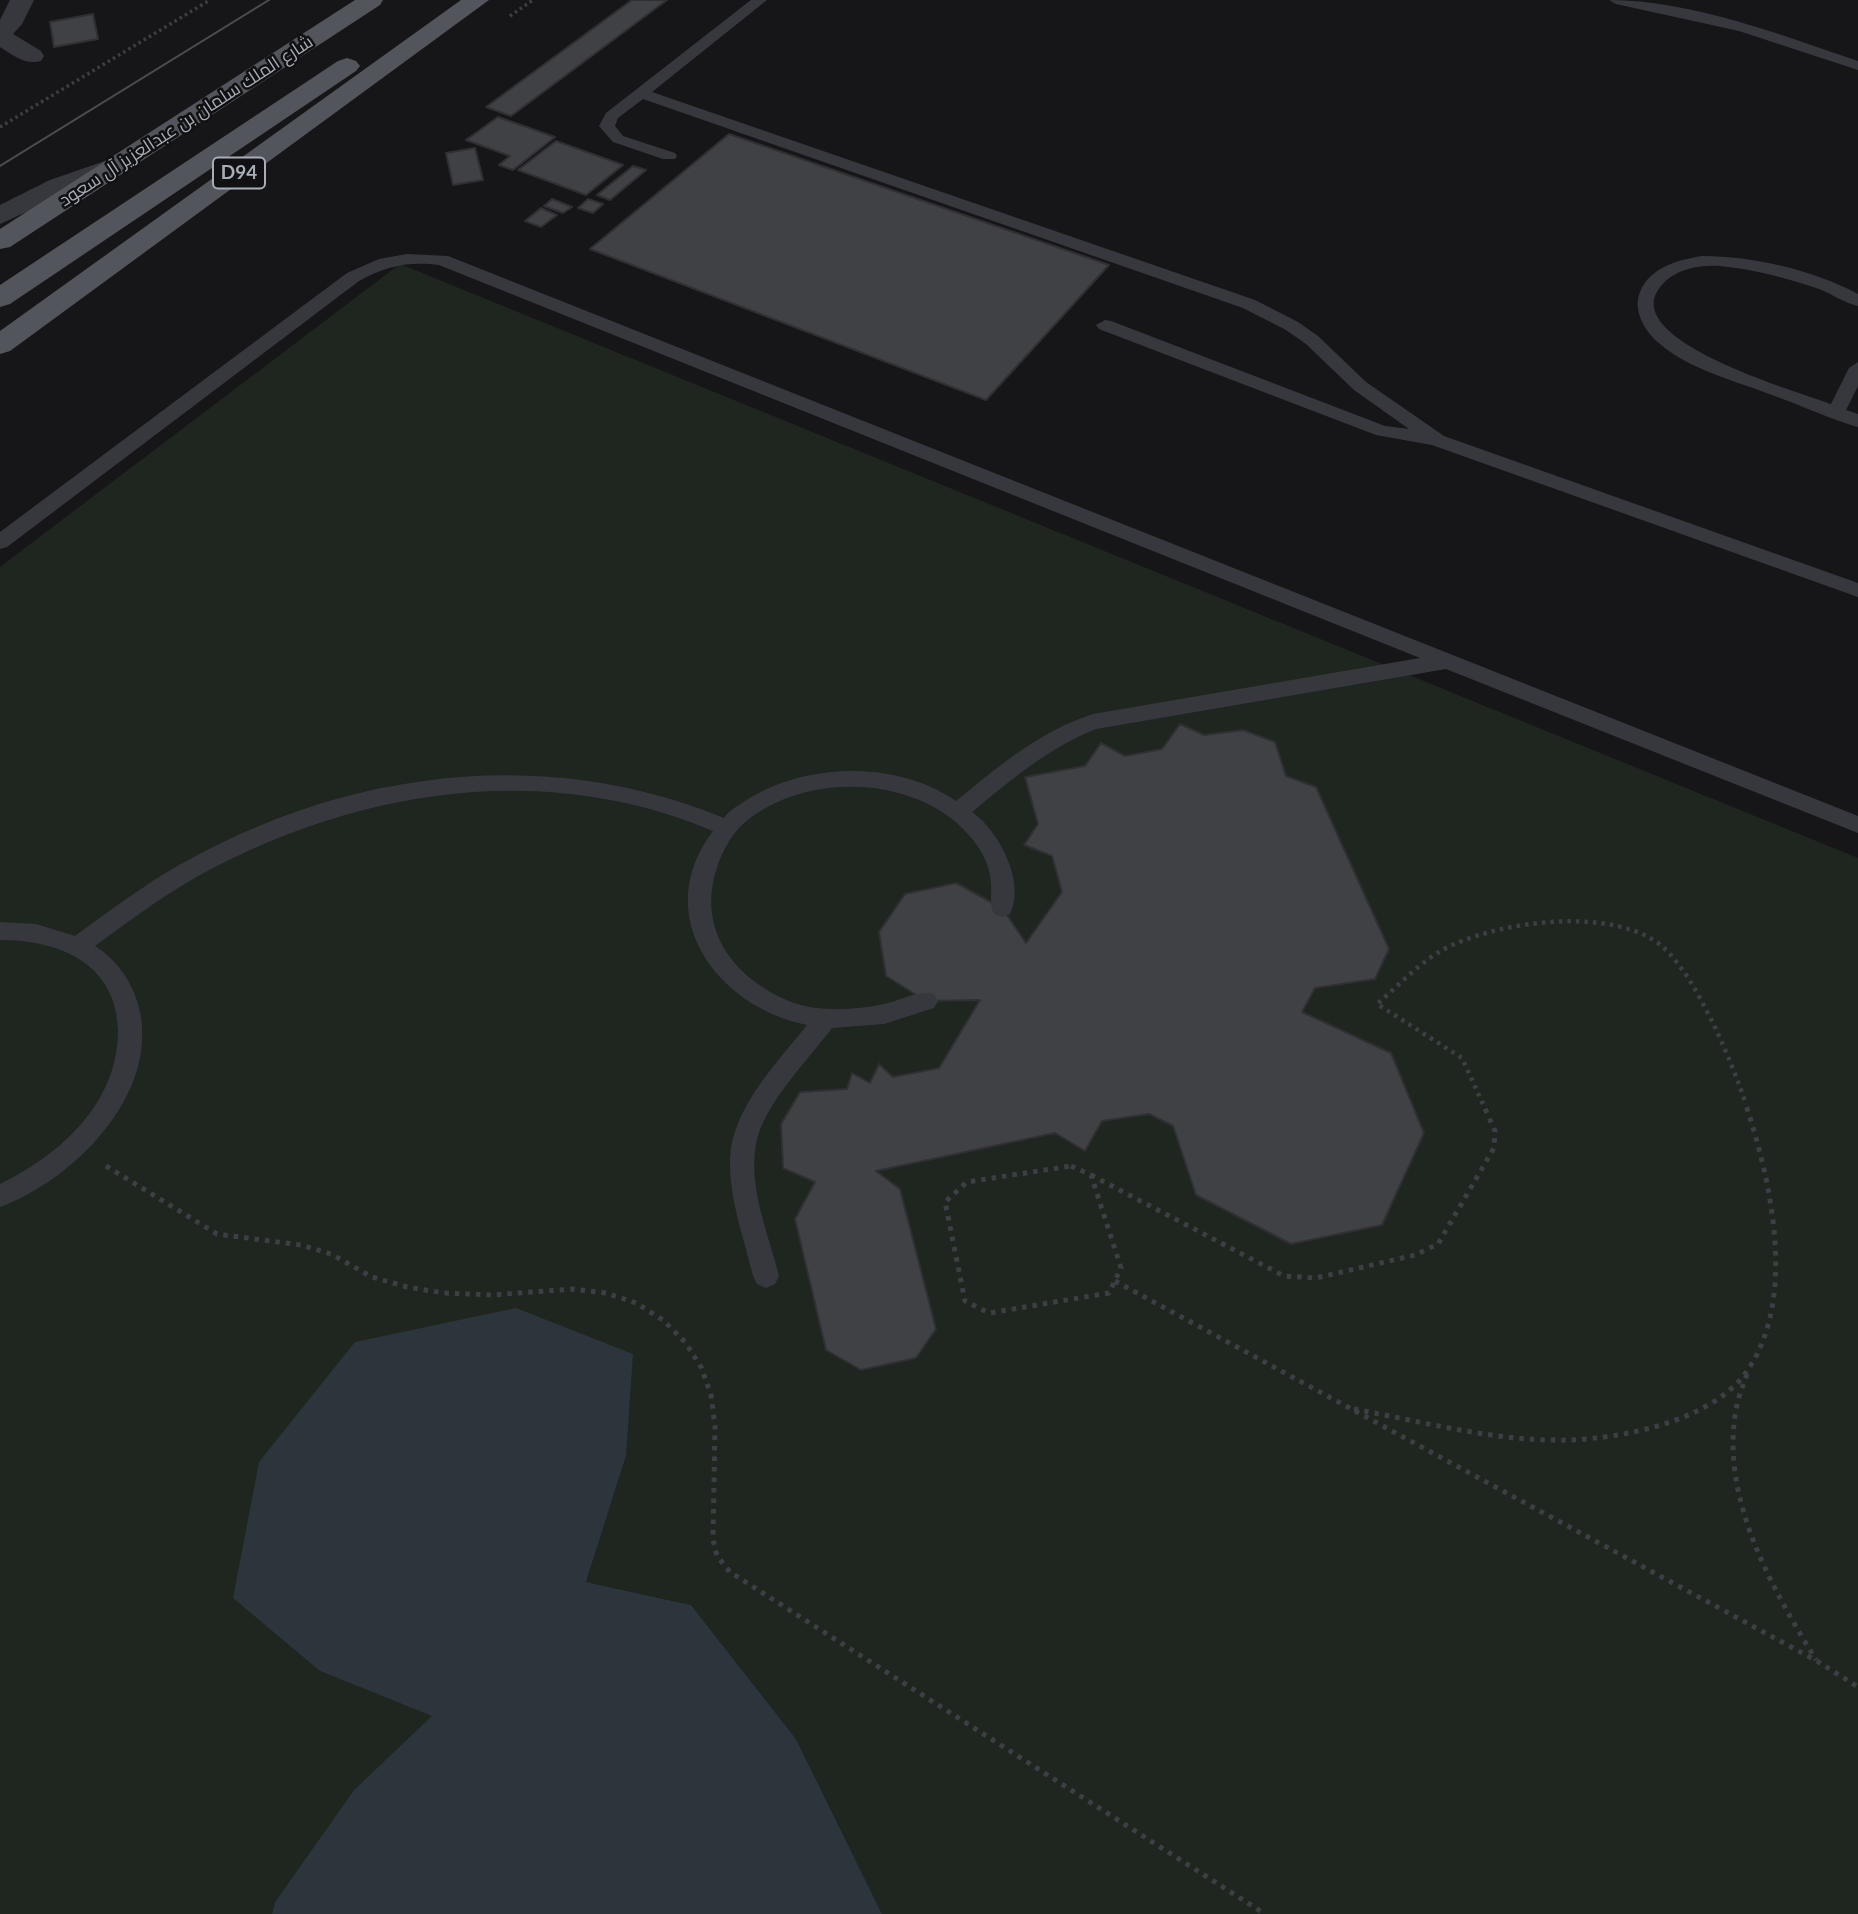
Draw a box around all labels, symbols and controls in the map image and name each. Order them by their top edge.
street label: شارع الملك سلمان بن عبدالعزيز آل سعود [55,31,317,211]
road number: D94 [213,158,265,188]

